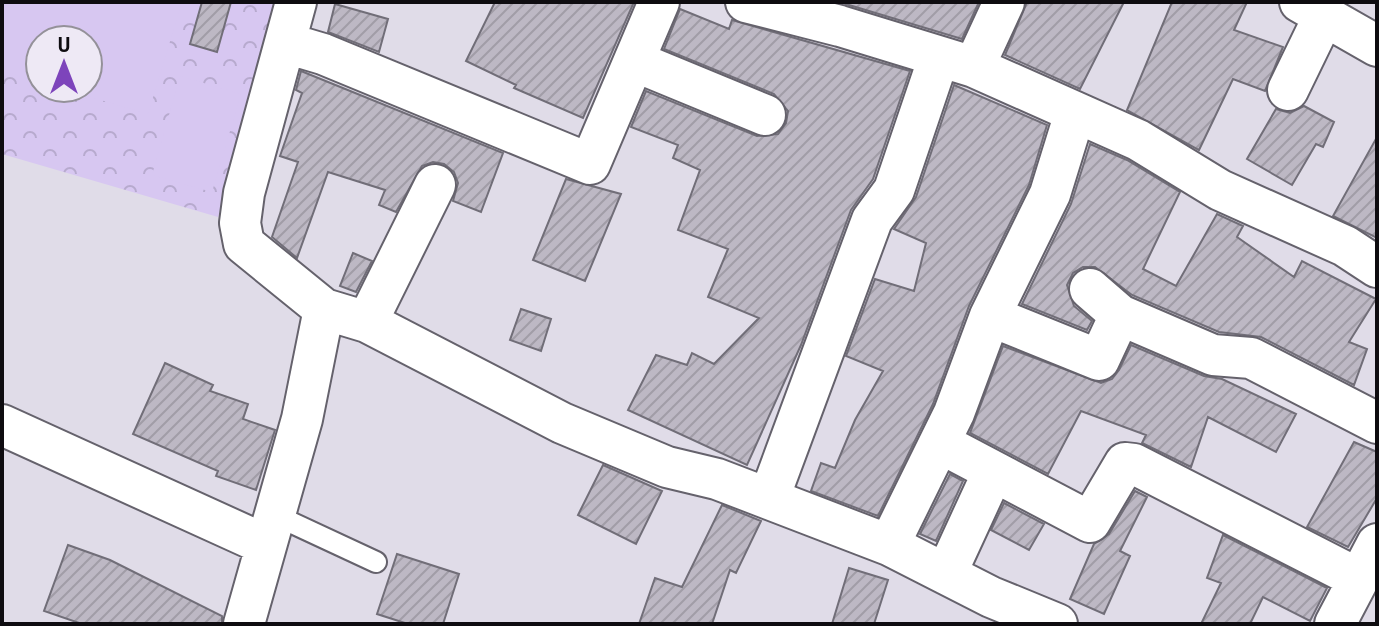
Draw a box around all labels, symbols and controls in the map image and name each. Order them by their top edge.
north arrow [24,24,104,104]
text: U [57,29,71,59]

